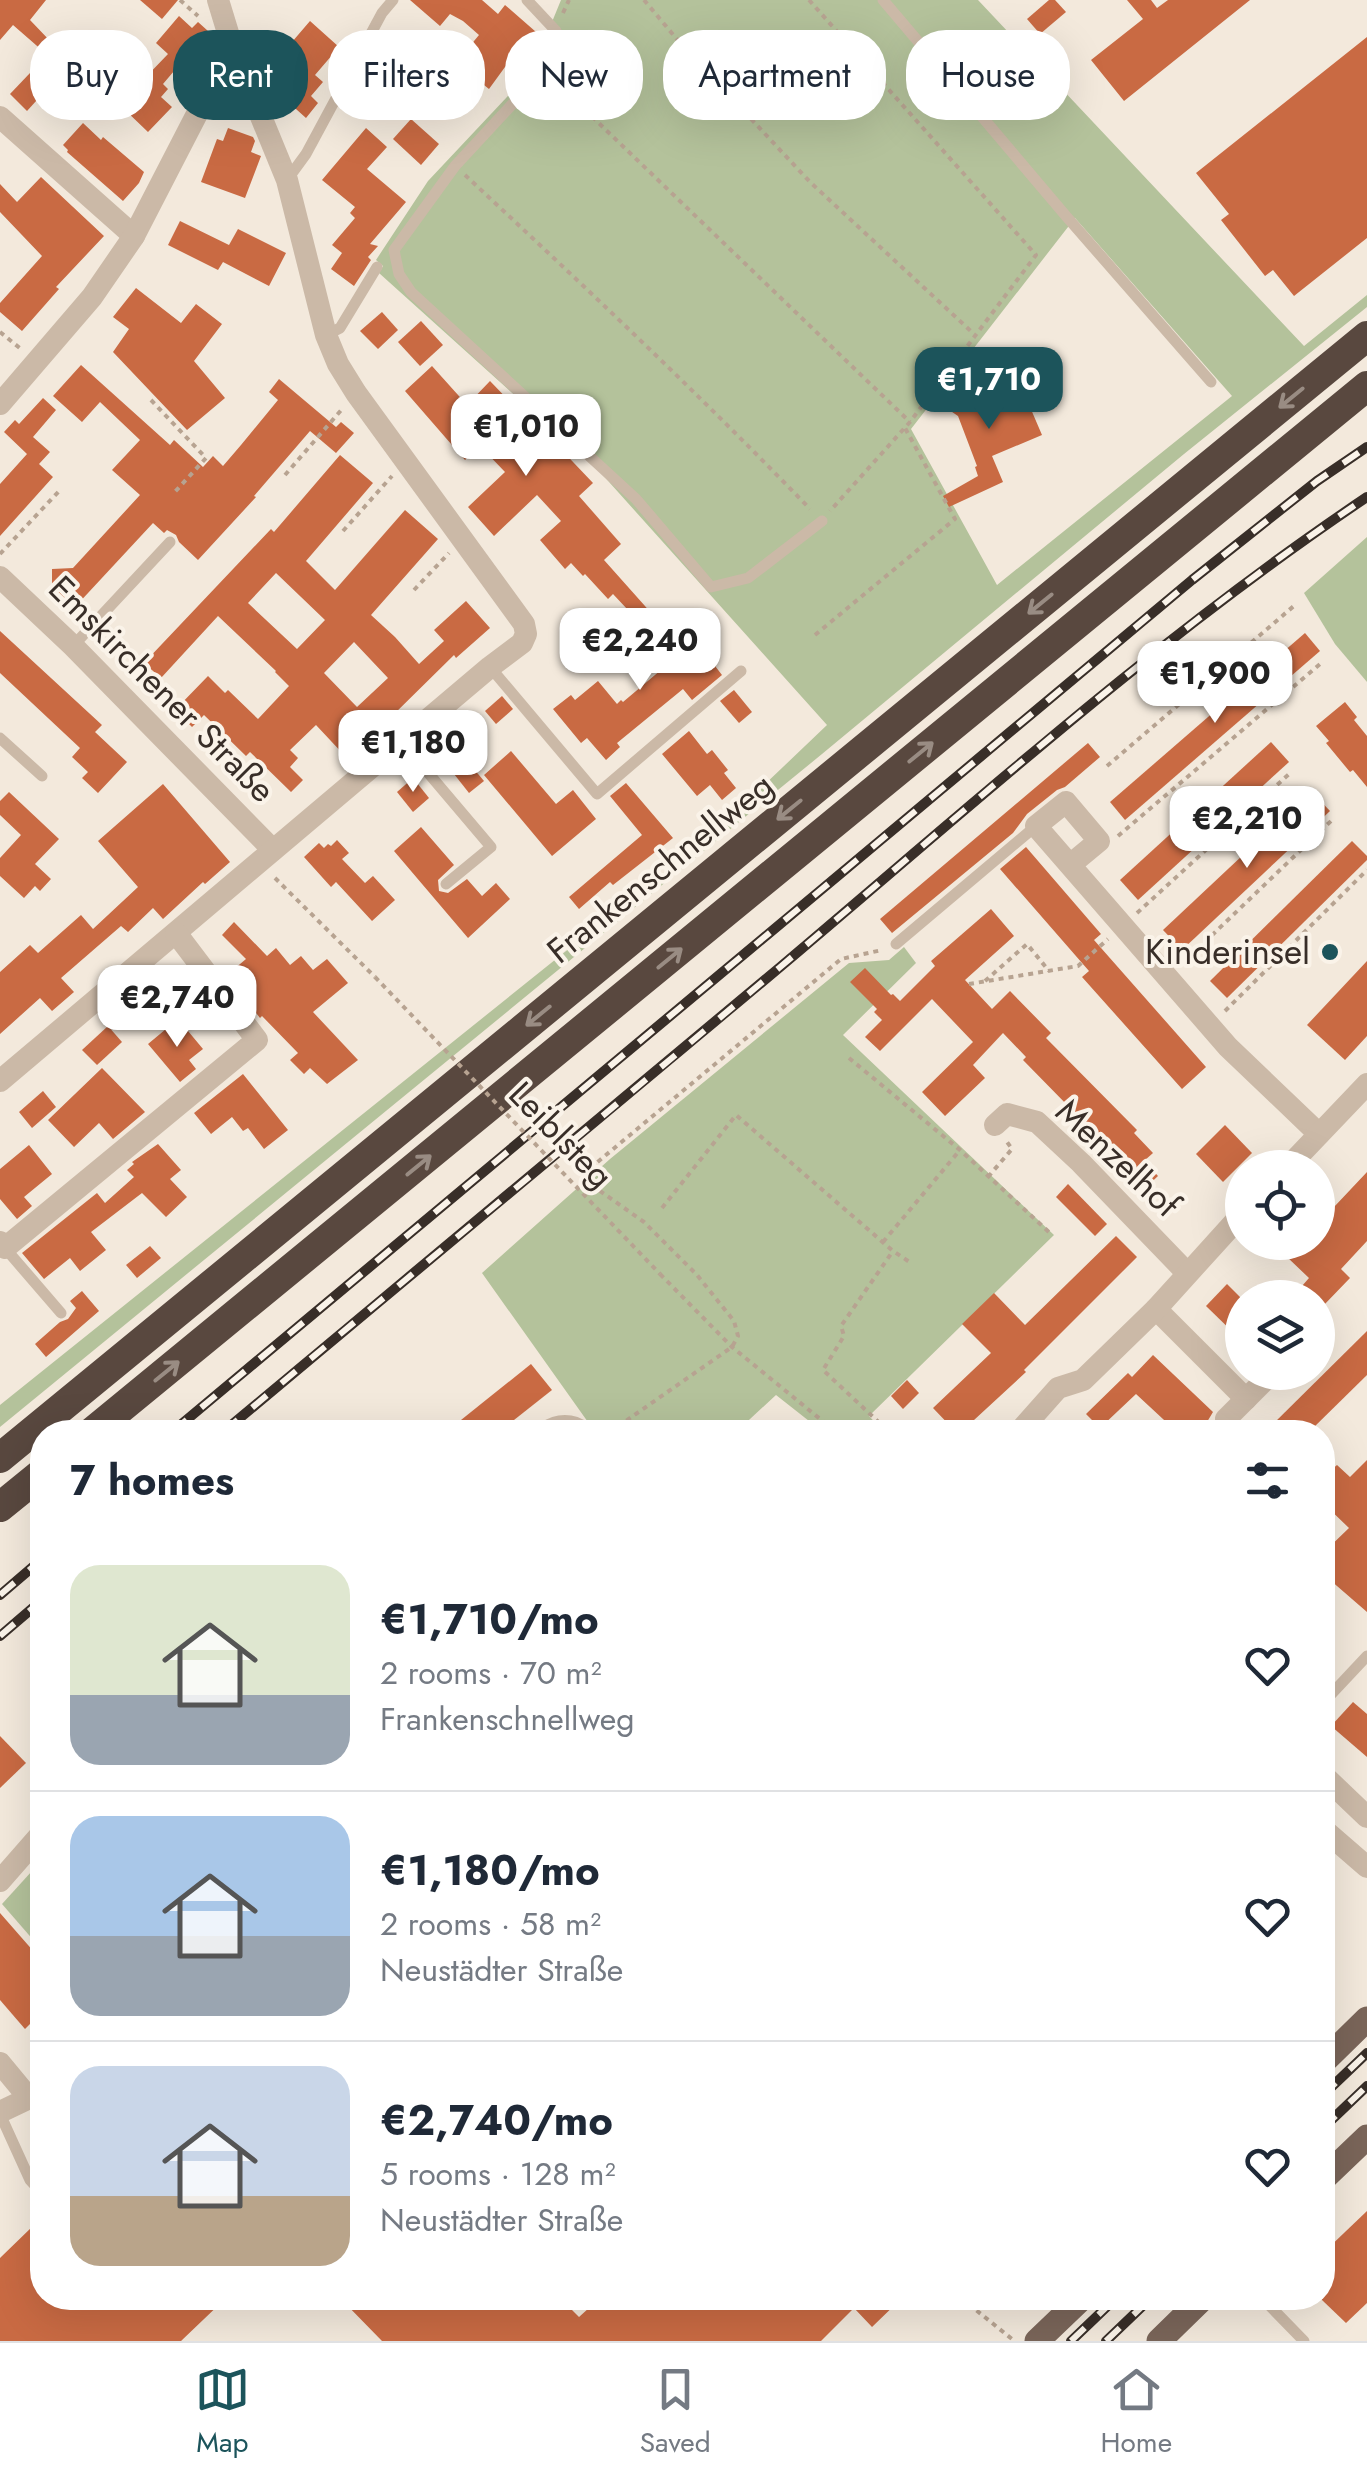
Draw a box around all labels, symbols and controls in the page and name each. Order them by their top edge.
chip: Buy [30,30,153,120]
chip: Rent [173,30,308,120]
chip: Filters [328,30,485,120]
chip: New [505,30,643,120]
chip: Apartment [663,30,886,120]
chip: House [906,30,1070,120]
pin: €1,710 [908,347,1070,432]
text: €1,710 [937,356,1041,402]
one-way arrow [1279,387,1305,409]
pin: €1,010 [445,394,607,479]
text: €1,010 [473,403,579,449]
street label: Emskirchener Straße [37,564,287,814]
one-way arrow [1028,593,1054,615]
pin: €2,240 [559,608,721,693]
text: €2,240 [582,617,698,663]
pin: €1,900 [1134,641,1296,726]
text: €1,900 [1159,650,1271,696]
pin: €1,180 [332,710,494,795]
text: €1,180 [360,719,466,765]
one-way arrow [907,741,933,763]
street label: Frankenschnellweg [536,761,784,975]
pin: €2,210 [1166,786,1328,871]
text: €2,210 [1192,795,1302,841]
one-way arrow [776,799,803,820]
place label: Kinderinsel [1145,927,1310,977]
marker: Kinderinsel [1319,941,1341,963]
one-way arrow [656,948,682,970]
pin: €2,740 [96,965,258,1050]
text: €2,740 [119,974,235,1020]
one-way arrow [525,1005,551,1027]
street label: Leiblsteg [497,1070,625,1200]
street label: Menzelhof [1045,1087,1192,1229]
map controls [1225,1150,1335,1390]
button: locate [1225,1150,1335,1260]
one-way arrow [405,1154,431,1176]
button: layers [1225,1280,1335,1390]
one-way arrow [154,1360,180,1382]
text: 7 homes [70,1450,234,1511]
icon: filters [1240,1453,1295,1508]
text: €1,710/mo [380,1589,599,1650]
icon: home [150,1605,270,1725]
icon: heart [1240,1638,1295,1693]
text: 2 rooms · 70 m² [380,1650,602,1696]
text: Frankenschnellweg [380,1696,634,1742]
text: €1,180/mo [380,1840,600,1901]
icon: home [150,1856,270,1976]
icon: heart [1240,1889,1295,1944]
text: 2 rooms · 58 m² [380,1901,601,1947]
text: Neustädter Straße [380,1947,623,1993]
text: €2,740/mo [380,2090,613,2151]
icon: home [150,2106,270,2226]
icon: heart [1240,2139,1295,2194]
text: 5 rooms · 128 m² [380,2151,615,2197]
text: Neustädter Straße [380,2197,623,2243]
tab: Map [195,2362,250,2463]
tab: Saved [640,2362,711,2463]
tab: Home [1100,2362,1172,2463]

